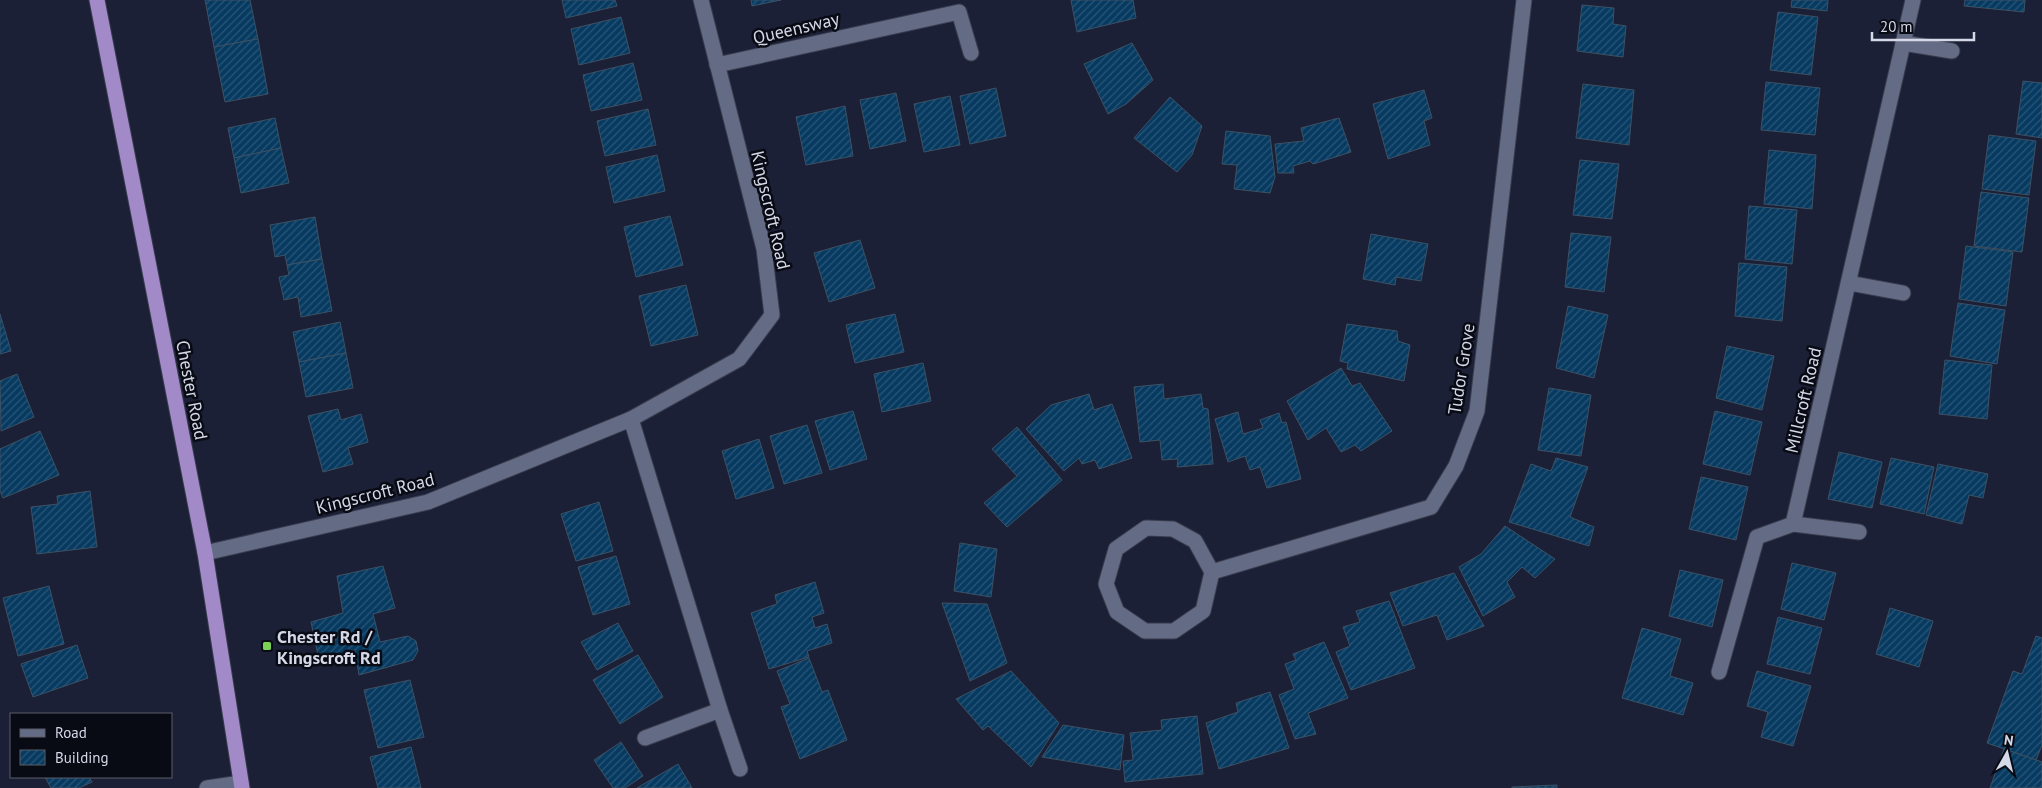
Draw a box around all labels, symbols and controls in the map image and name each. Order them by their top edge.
street label: Queensway [751,7,842,49]
scale bar [1872,10,1974,42]
text: 20 m [1880,17,1913,36]
street label: Kingscroft Road [746,148,796,272]
street label: Tudor Grove [1442,322,1480,416]
street label: Chester Road [171,338,213,442]
street label: Millcroft Road [1780,345,1826,455]
street label: Kingscroft Road [313,467,437,519]
place label: Chester Rd / Kingscroft Rd [277,625,381,669]
marker: Chester Rd / Kingscroft Rd [261,640,273,652]
legend [10,713,172,778]
text: Road [55,723,87,742]
north arrow [1982,728,2032,778]
text: N [2003,731,2015,750]
text: Building [55,748,109,767]

